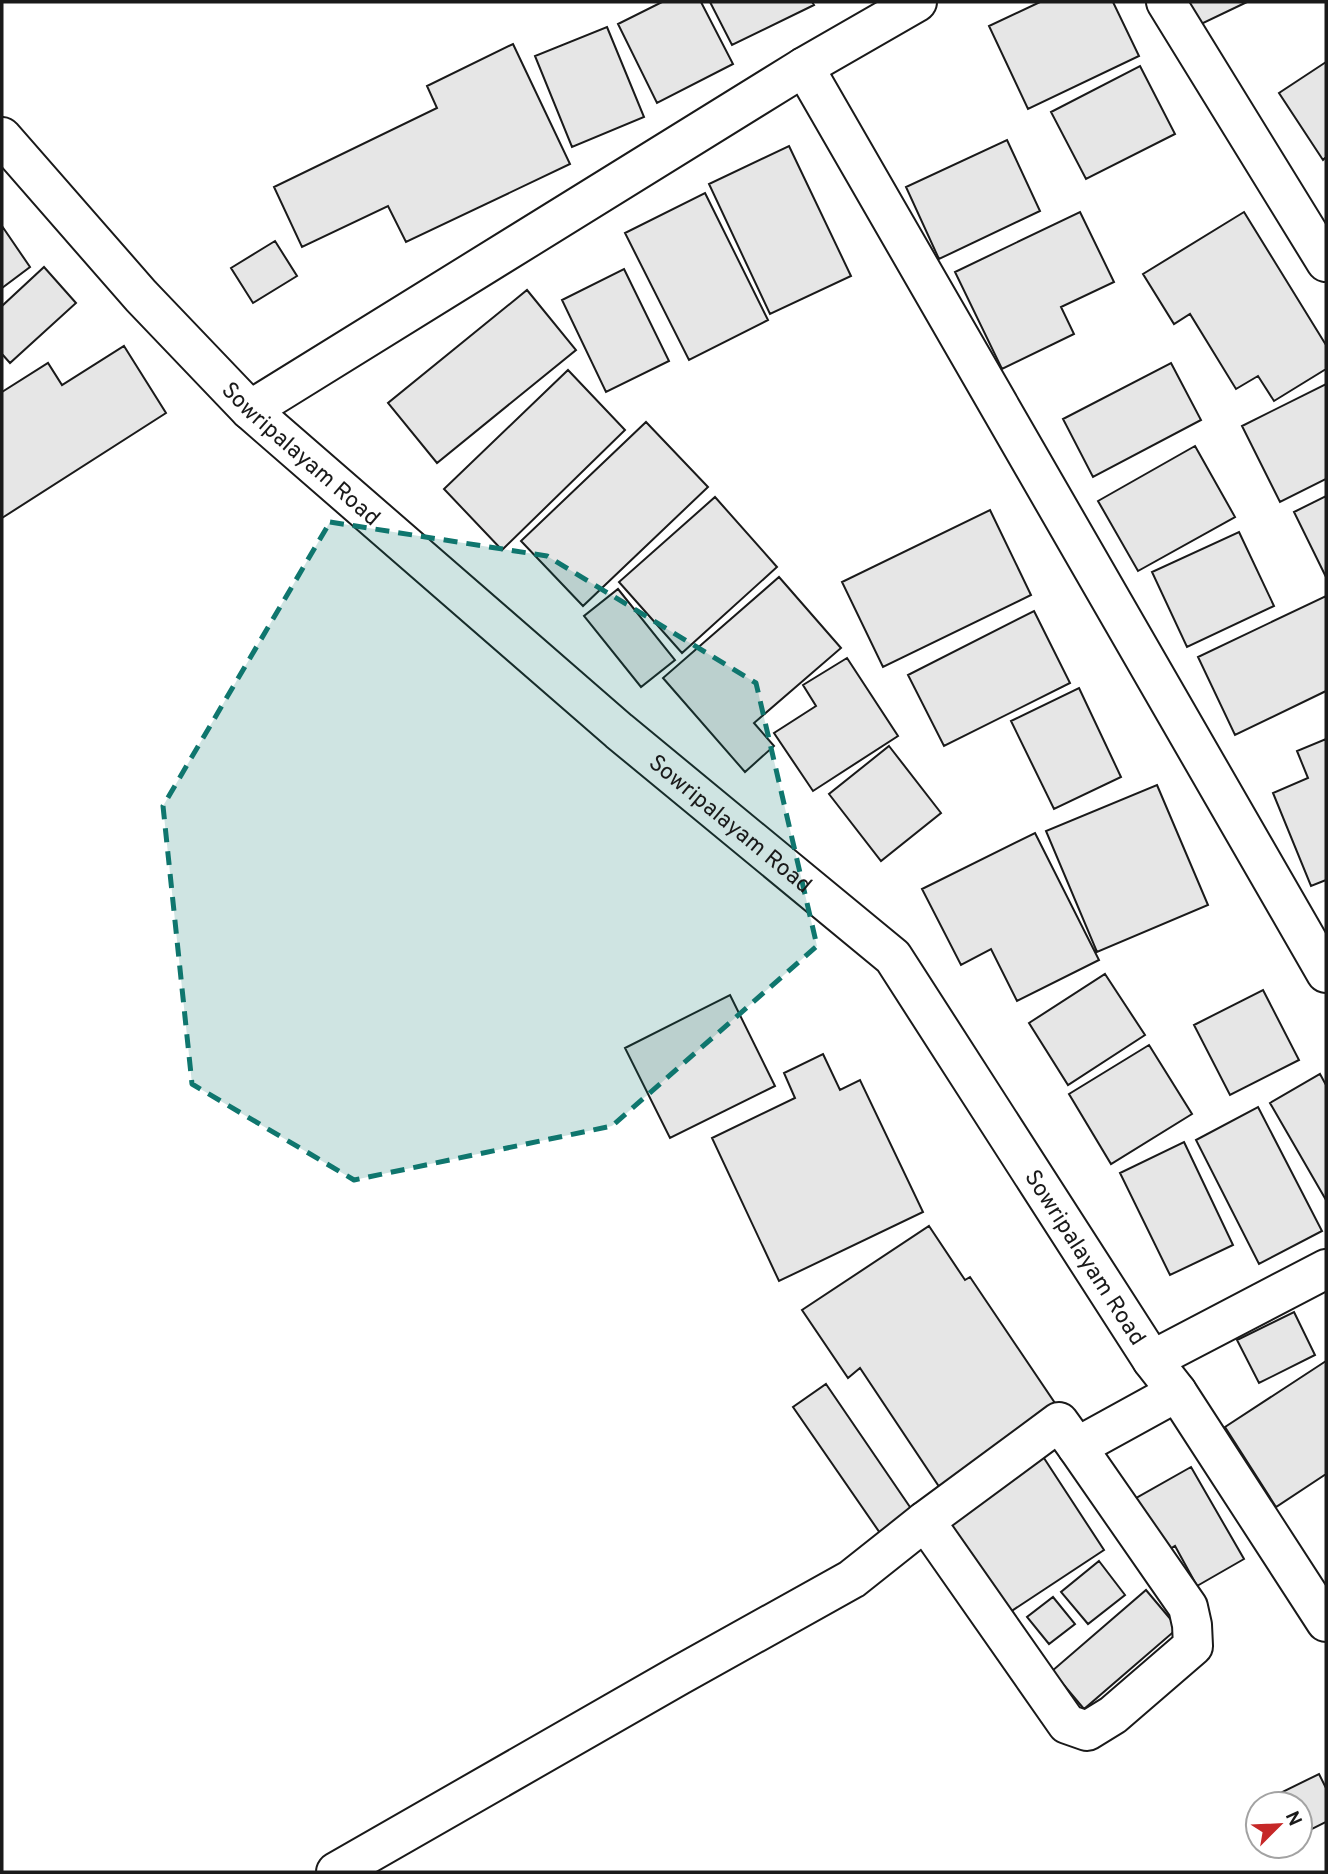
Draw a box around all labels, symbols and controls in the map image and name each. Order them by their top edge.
street label: Sowripalayam Road [214,377,385,533]
street label: Sowripalayam Road [642,749,817,901]
street label: Sowripalayam Road [1017,1165,1151,1352]
north arrow [1244,1790,1314,1860]
text: N [1279,1808,1306,1830]

